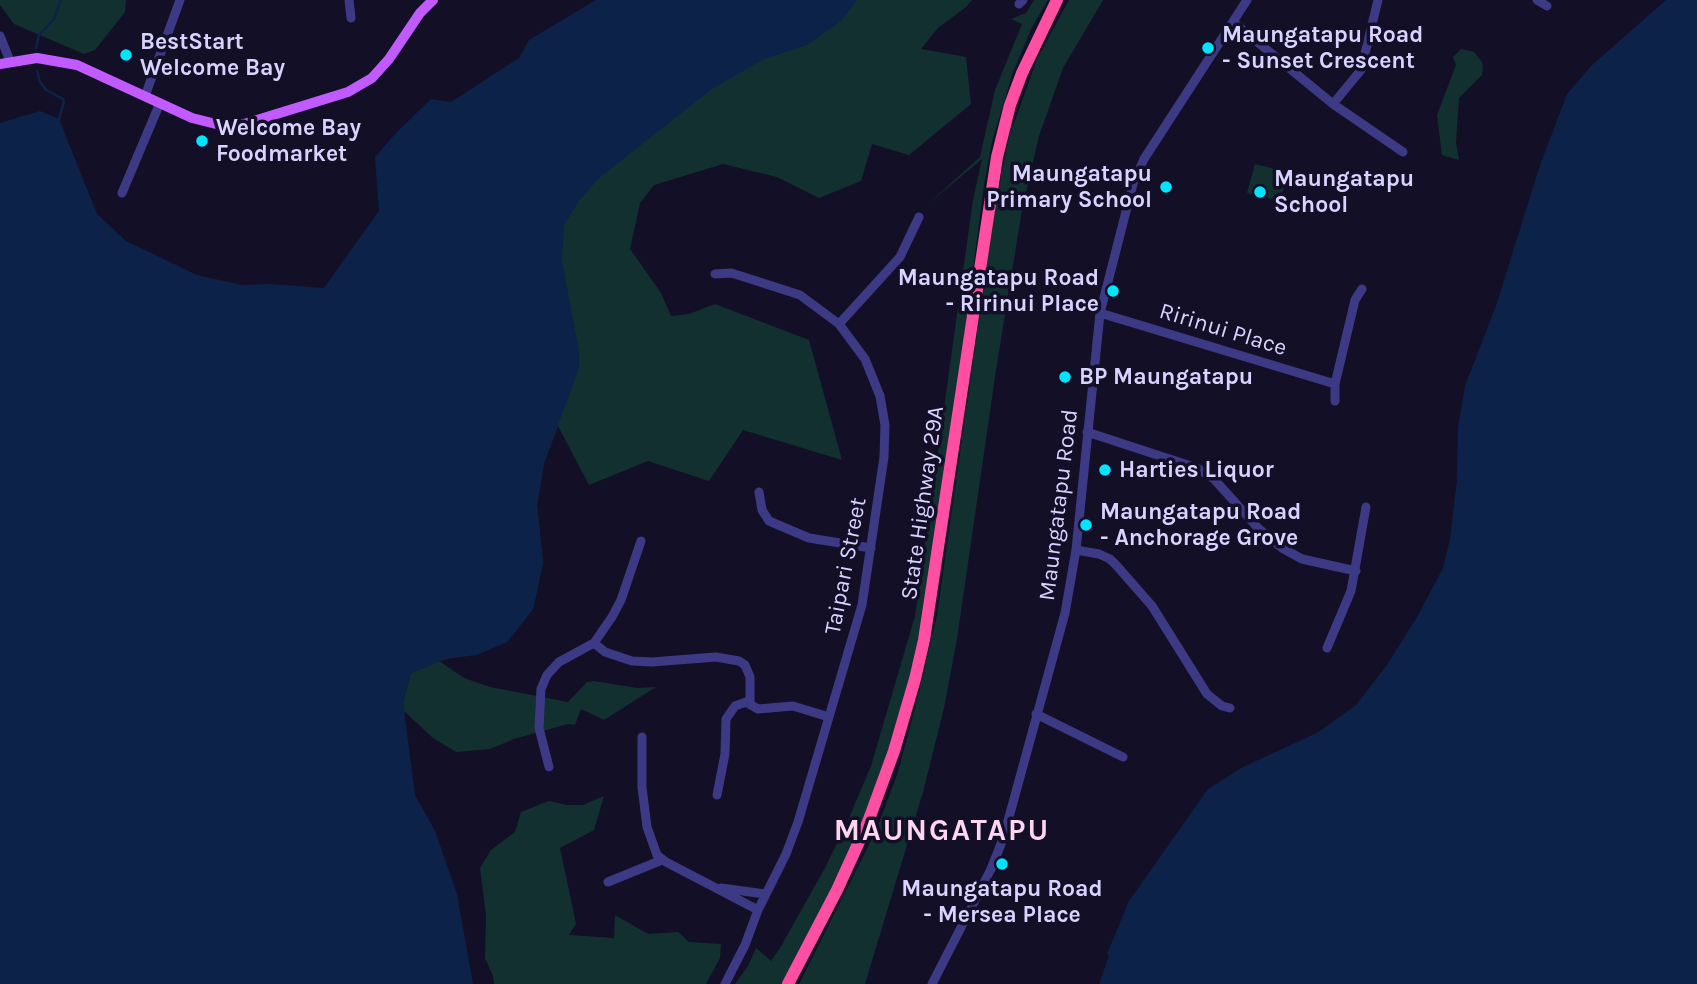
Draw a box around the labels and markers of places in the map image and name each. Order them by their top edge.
place label: Maungatapu Road - Sunset Crescent [1222,21,1423,75]
place label: BestStart Welcome Bay [140,28,285,82]
marker: Maungatapu Road - Sunset Crescent [1200,40,1216,56]
marker: BestStart Welcome Bay [118,47,134,63]
place label: Welcome Bay Foodmarket [216,114,361,168]
marker: Welcome Bay Foodmarket [194,133,210,149]
place label: Maungatapu Primary School [986,160,1152,214]
place label: Maungatapu School [1274,165,1414,219]
marker: Maungatapu Primary School [1158,179,1174,195]
marker: Maungatapu School [1252,184,1268,200]
place label: Maungatapu Road - Ririnui Place [898,264,1099,318]
marker: Maungatapu Road - Ririnui Place [1105,283,1121,299]
place label: BP Maungatapu [1079,363,1253,391]
marker: BP Maungatapu [1057,369,1073,385]
place label: Harties Liquor [1119,456,1274,484]
marker: Harties Liquor [1097,462,1113,478]
place label: Maungatapu Road - Anchorage Grove [1100,498,1301,552]
marker: Maungatapu Road - Anchorage Grove [1078,517,1094,533]
marker: Maungatapu Road - Mersea Place [994,856,1010,872]
place label: Maungatapu Road - Mersea Place [901,875,1103,929]

